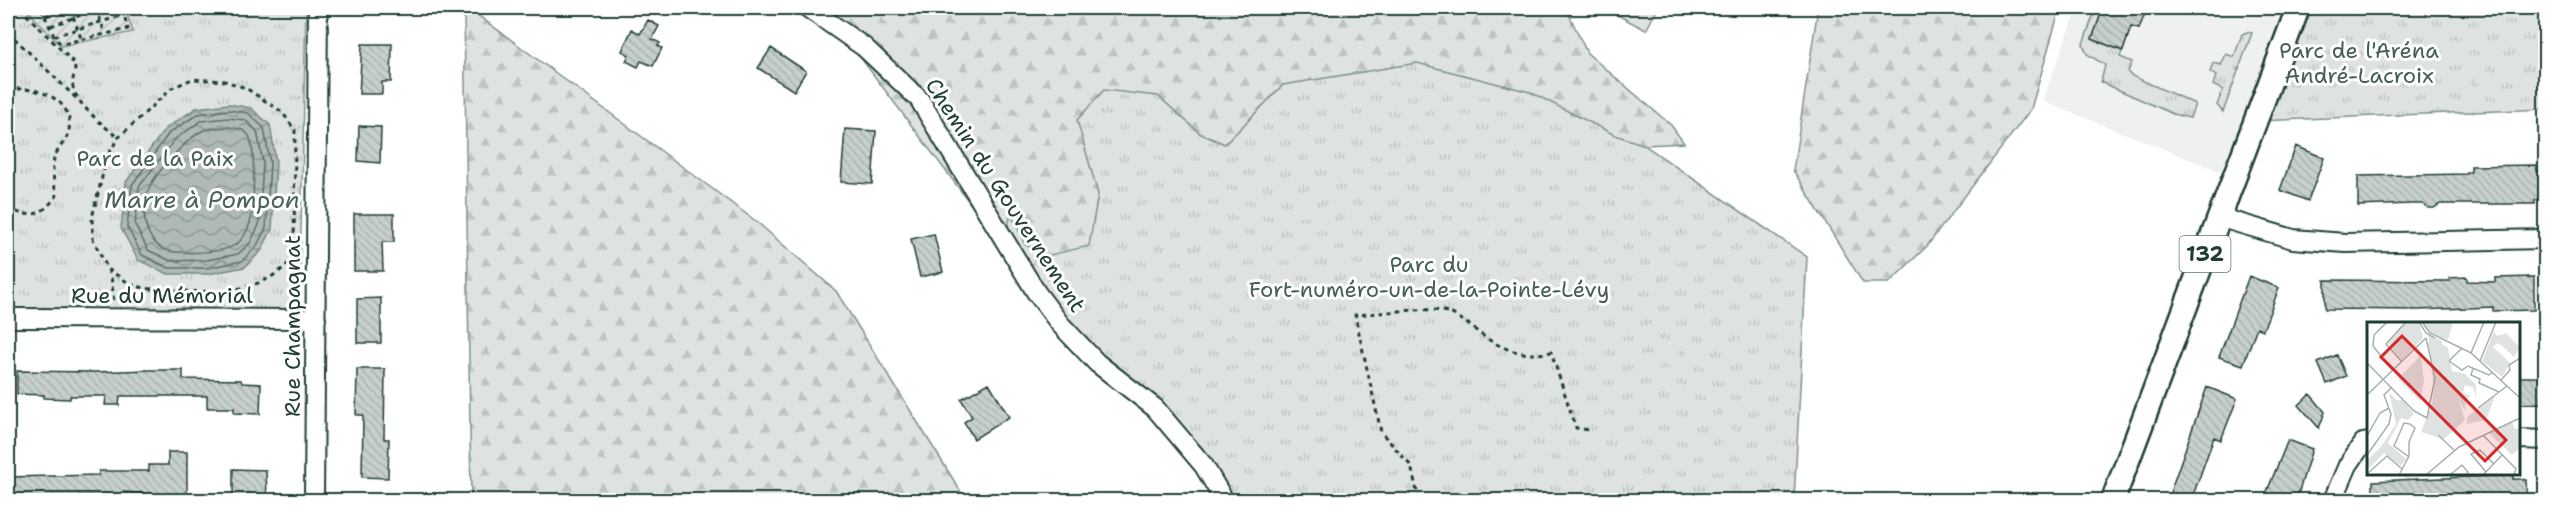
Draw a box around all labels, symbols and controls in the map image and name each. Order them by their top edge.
park label: Parc de l'Aréna André-Lacroix [2279,36,2439,90]
street label: Chemin du Gouvernement [919,73,1092,318]
park label: Parc de la Paix [76,144,234,173]
water label: Marre à Pompon [104,184,300,216]
street label: Rue Champagnat [278,235,307,417]
road number: 132 [2180,236,2230,272]
park label: Parc du Fort-numéro-un-de-la-Pointe-Lévy [1249,250,1609,304]
street label: Rue du Mémorial [71,281,253,310]
inset map [2367,322,2520,475]

